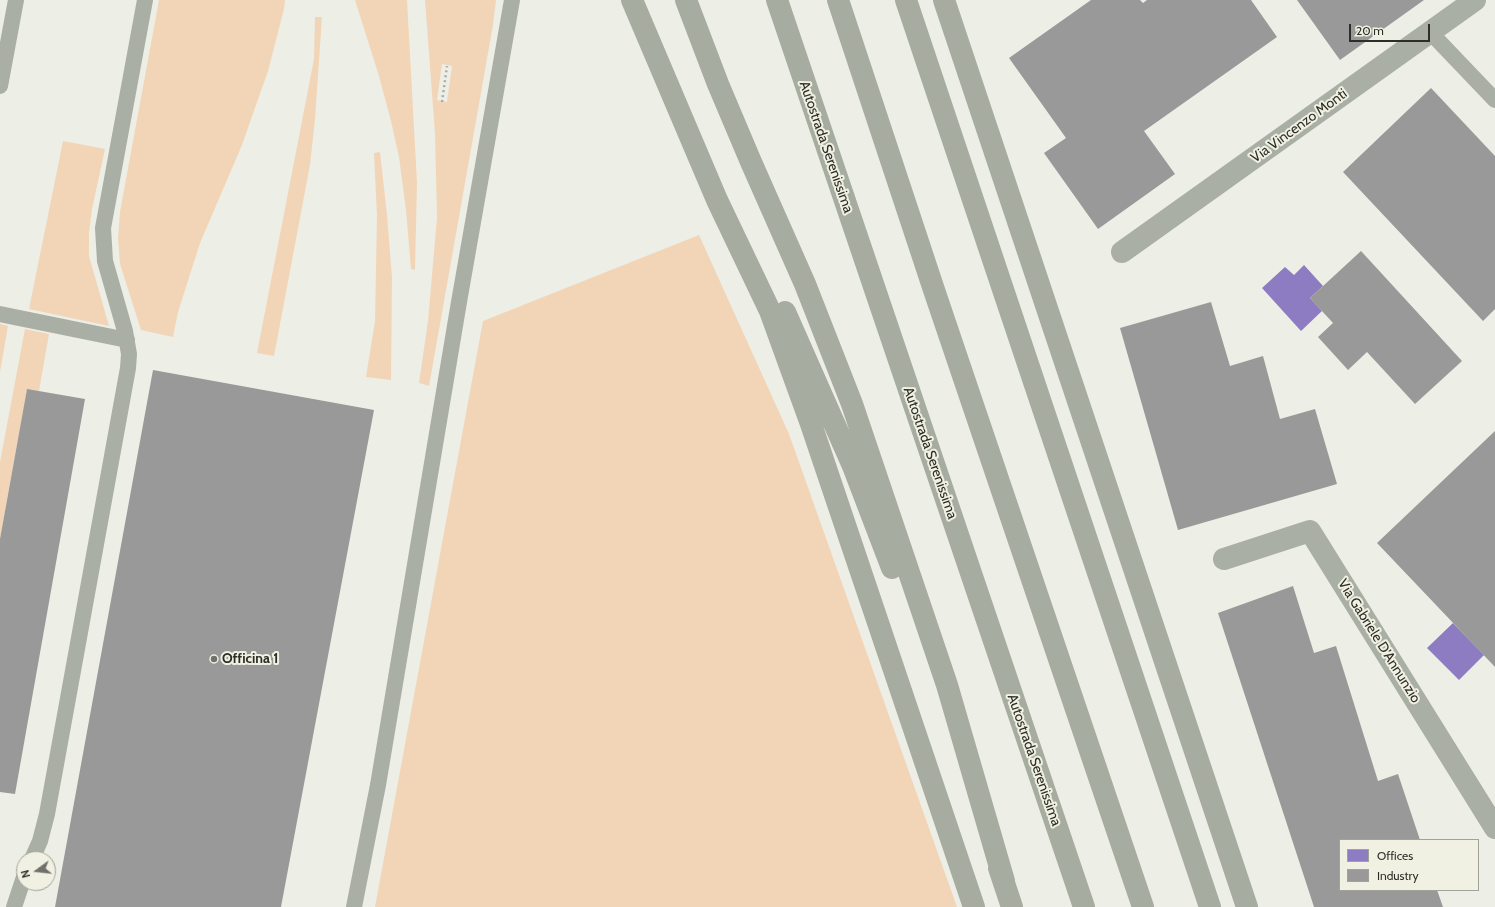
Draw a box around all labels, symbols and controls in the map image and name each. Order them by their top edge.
scale bar [1351,16,1432,42]
text: 20 m [1356,23,1384,38]
street label: Autostrada Serenissima [796,79,856,215]
street label: Via Vincenzo Monti [1248,85,1350,167]
street label: Autostrada Serenissima [900,385,960,521]
street label: Via Gabriele D'Annunzio [1334,576,1424,706]
place label: Officina 1 [222,651,278,667]
marker: Officina 1 [209,654,219,664]
street label: Autostrada Serenissima [1004,692,1064,828]
legend [1339,839,1479,891]
text: Offices [1377,848,1413,863]
north arrow [16,851,56,891]
text: N [18,868,33,879]
text: Industry [1377,868,1418,883]

